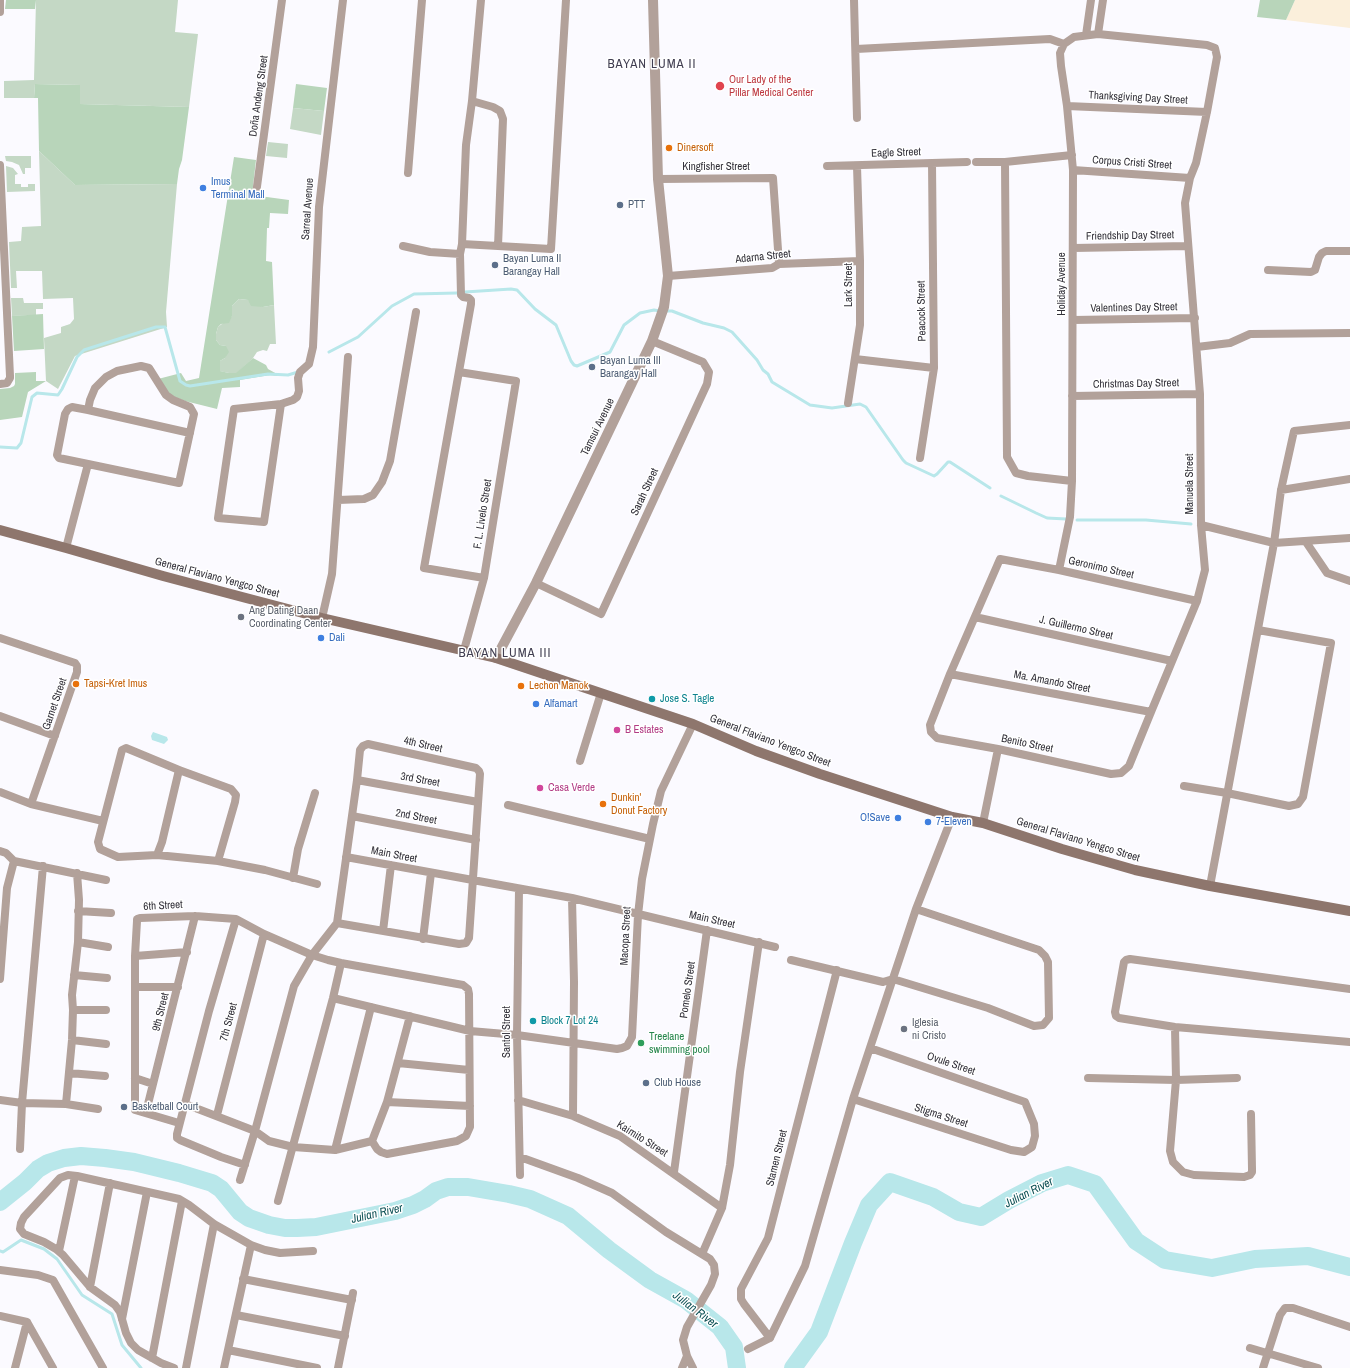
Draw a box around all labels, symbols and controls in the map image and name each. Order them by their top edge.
street label: Doña Andeng Street [247,55,271,137]
district label: BAYAN LUMA II [607,57,697,73]
place label: Our Lady of the Pillar Medical Center [729,73,813,99]
marker: Our Lady of the Pillar Medical Center [714,80,726,92]
street label: Thanksgiving Day Street [1088,89,1188,107]
place label: Dinersoft [677,141,714,155]
marker: Dinersoft [664,143,674,153]
street label: Eagle Street [871,146,921,160]
street label: Corpus Cristi Street [1092,154,1172,172]
street label: Kingfisher Street [682,160,750,174]
place label: Imus Terminal Mall [211,175,265,201]
street label: Sarreal Avenue [299,178,317,240]
marker: Imus Terminal Mall [198,183,208,193]
place label: PTT [628,198,645,212]
marker: PTT [615,200,625,210]
street label: Friendship Day Street [1086,229,1174,243]
street label: Adarna Street [735,248,791,266]
place label: Bayan Luma II Barangay Hall [503,252,561,278]
street label: Holiday Avenue [1055,252,1069,316]
marker: Bayan Luma II Barangay Hall [490,260,500,270]
street label: Lark Street [842,263,856,307]
street label: Peacock Street [915,280,929,342]
street label: Valentines Day Street [1090,301,1178,315]
place label: Bayan Luma III Barangay Hall [600,354,661,380]
marker: Bayan Luma III Barangay Hall [587,362,597,372]
street label: Christmas Day Street [1093,377,1179,391]
street label: Tamsui Avenue [578,396,618,458]
street label: Manuela Street [1183,453,1197,515]
street label: Sarah Street [628,466,662,518]
street label: F. L. Livelo Street [471,478,495,550]
street label: Geronimo Street [1067,554,1135,582]
street label: General Flaviano Yengco Street [153,555,281,601]
place label: Ang Dating Daan Coordinating Center [249,604,331,630]
marker: Ang Dating Daan Coordinating Center [236,612,246,622]
street label: J. Guillermo Street [1038,613,1114,643]
place label: Dali [329,631,345,645]
marker: Dali [316,633,326,643]
district label: BAYAN LUMA III [458,646,552,662]
street label: Ma. Amando Street [1013,668,1091,696]
street label: Garnet Street [40,676,70,732]
place label: Tapsi-Kret Imus [84,677,147,691]
marker: Tapsi-Kret Imus [71,679,81,689]
place label: Lechon Manok [529,679,588,693]
marker: Lechon Manok [516,681,526,691]
place label: Jose S. Tagle [660,692,714,706]
marker: Jose S. Tagle [647,694,657,704]
place label: Alfamart [544,697,578,711]
marker: Alfamart [531,699,541,709]
street label: General Flaviano Yengco Street [708,712,832,770]
place label: B Estates [625,723,664,737]
marker: B Estates [612,725,622,735]
street label: Benito Street [1000,732,1054,756]
street label: 4th Street [402,734,444,756]
street label: 3rd Street [399,770,441,790]
place label: Casa Verde [548,781,595,795]
marker: Casa Verde [535,783,545,793]
place label: Dunkin' Donut Factory [611,791,667,817]
marker: Dunkin' Donut Factory [598,799,608,809]
street label: 2nd Street [394,807,438,827]
place label: O!Save [860,811,890,825]
marker: O!Save [893,813,903,823]
place label: 7-Eleven [936,815,972,829]
street label: General Flaviano Yengco Street [1015,815,1141,865]
marker: 7-Eleven [923,817,933,827]
street label: Main Street [370,844,418,866]
street label: 6th Street [143,898,183,914]
street label: Macopa Street [618,906,634,966]
street label: Main Street [688,908,736,932]
street label: Pomelo Street [677,961,699,1019]
street label: 9th Street [150,991,172,1033]
street label: 7th Street [218,1001,240,1043]
street label: Santol Street [500,1006,514,1058]
place label: Block 7 Lot 24 [541,1014,598,1028]
marker: Block 7 Lot 24 [528,1016,538,1026]
place label: Iglesia ni Cristo [912,1016,946,1042]
marker: Iglesia ni Cristo [899,1024,909,1034]
place label: Treelane swimming pool [649,1030,710,1056]
marker: Treelane swimming pool [636,1038,646,1048]
street label: Ovule Street [925,1050,977,1078]
place label: Club House [654,1076,701,1090]
marker: Club House [641,1078,651,1088]
place label: Basketball Court [132,1100,198,1114]
street label: Stigma Street [913,1101,969,1131]
marker: Basketball Court [119,1102,129,1112]
street label: Kaimito Street [614,1118,670,1160]
street label: Stamen Street [764,1128,790,1188]
water label: Julian River [1002,1175,1056,1211]
water label: Julian River [350,1201,404,1227]
water label: Julian River [670,1288,720,1332]

